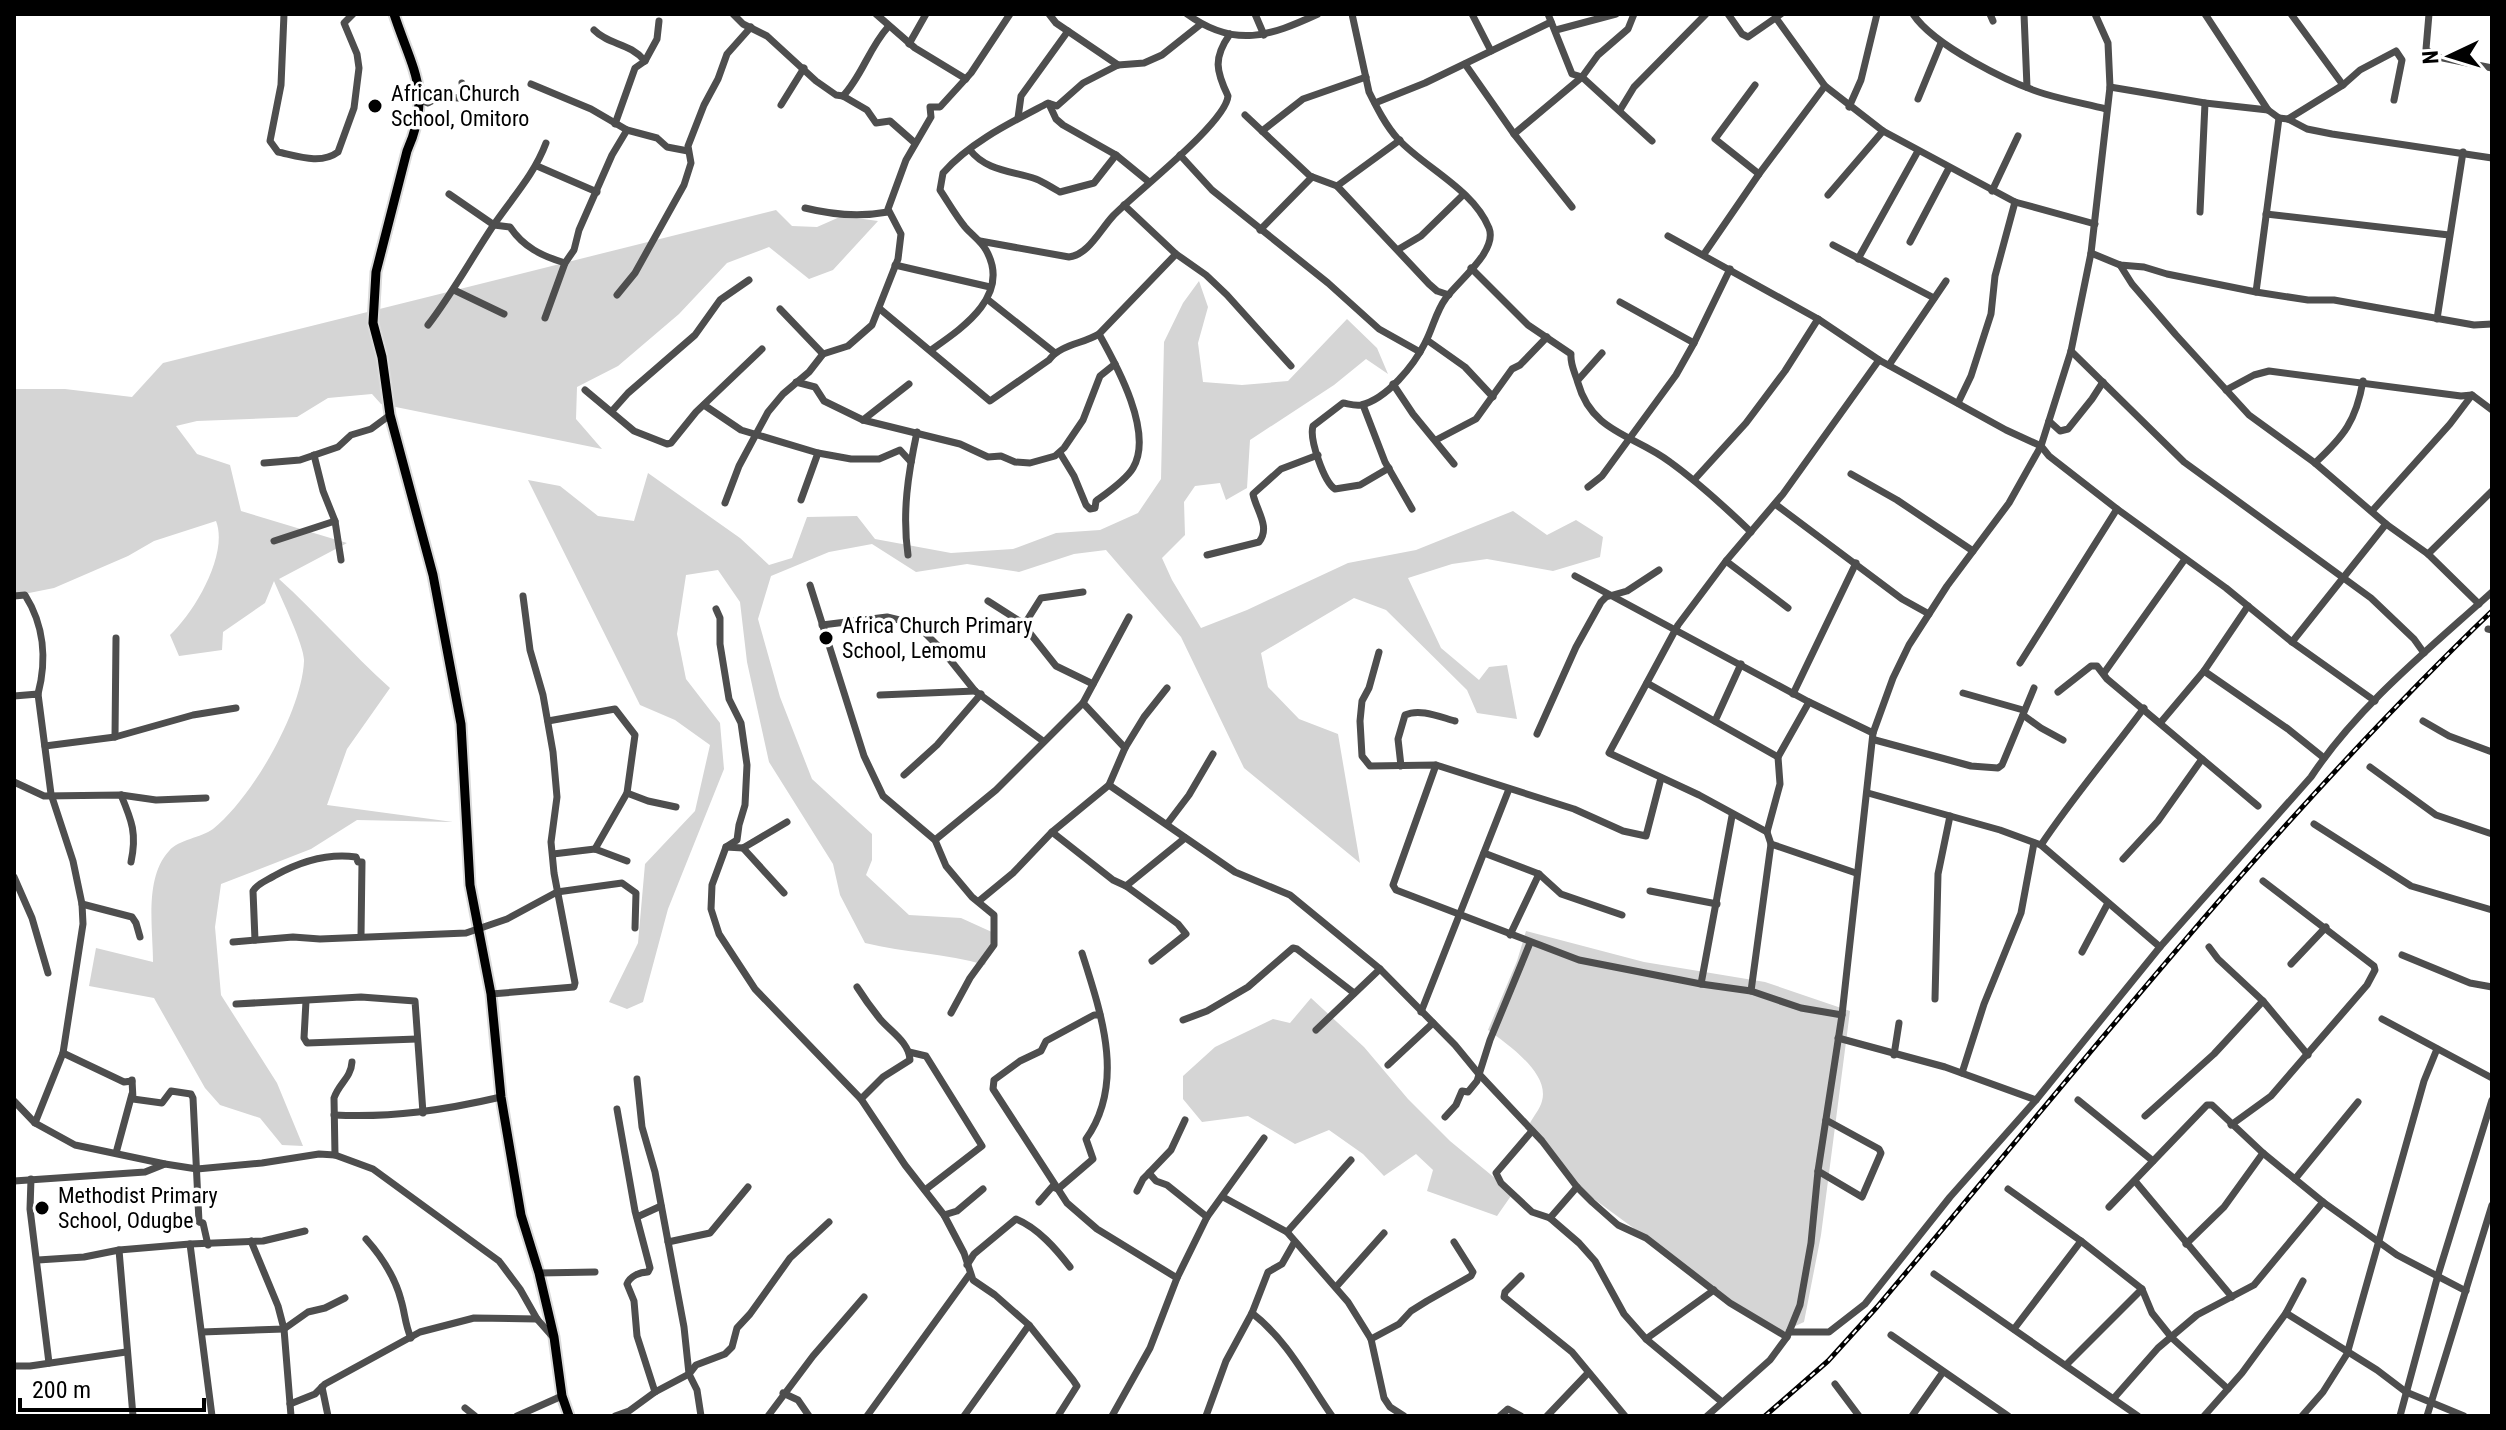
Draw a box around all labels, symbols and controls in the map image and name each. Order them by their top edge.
north arrow [2410,16,2490,96]
text: N [2418,50,2443,65]
place label: African Church School, Omitoro [391,81,529,131]
marker: African Church School, Omitoro [366,97,384,115]
place label: Africa Church Primary School, Lemomu [842,613,1032,663]
marker: Africa Church Primary School, Lemomu [817,629,835,647]
place label: Methodist Primary School, Odugbe [58,1183,218,1233]
marker: Methodist Primary School, Odugbe [33,1199,51,1217]
scale bar [20,1362,204,1412]
text: 200 m [32,1376,91,1404]

